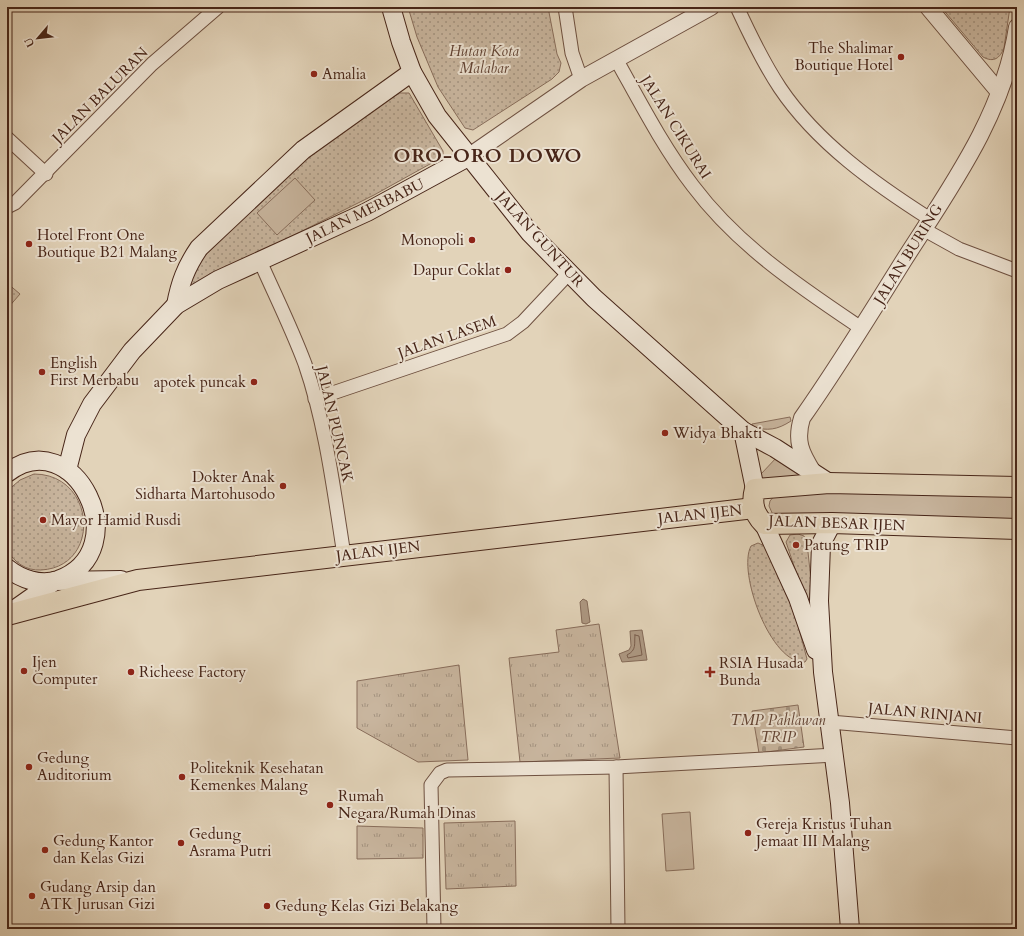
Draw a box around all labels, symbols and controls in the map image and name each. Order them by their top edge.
north arrow [18,18,58,58]
text: U [21,35,38,50]
place label: The Shalimar Boutique Hotel [794,38,894,75]
park label: Hutan Kota Malabar [449,41,519,78]
street label: JALAN BALURAN [46,42,153,149]
marker: The Shalimar Boutique Hotel [896,52,906,62]
place label: Amalia [322,64,367,84]
marker: Amalia [309,69,319,79]
street label: JALAN CIKURAI [635,70,716,183]
district label: ORO-ORO DOWO [393,143,583,169]
street label: JALAN MERBABU [301,173,428,249]
street label: JALAN GUNTUR [490,185,589,292]
street label: JALAN BURING [868,200,947,310]
place label: Hotel Front One Boutique B21 Malang [37,225,178,262]
place label: Monopoli [401,230,464,250]
marker: Monopoli [467,235,477,245]
marker: Hotel Front One Boutique B21 Malang [24,239,34,249]
place label: Dapur Coklat [413,260,500,280]
marker: Dapur Coklat [503,265,513,275]
street label: JALAN LASEM [393,311,499,364]
place label: English First Merbabu [50,353,139,390]
street label: JALAN PUNCAK [311,362,358,485]
marker: English First Merbabu [37,367,47,377]
place label: apotek puncak [154,372,246,392]
marker: apotek puncak [249,377,259,387]
place label: Widya Bhakti [672,423,762,443]
marker: Widya Bhakti [660,428,670,438]
place label: Dokter Anak Sidharta Martohusodo [135,467,275,504]
marker: Dokter Anak Sidharta Martohusodo [278,481,288,491]
street label: JALAN IJEN [655,500,743,529]
place label: Mayor Hamid Rusdi [51,510,181,530]
street label: JALAN BESAR IJEN [766,511,906,535]
marker: Mayor Hamid Rusdi [38,515,48,525]
place label: Patung TRIP [804,535,889,555]
street label: JALAN IJEN [333,536,421,566]
marker: Patung TRIP [791,540,801,550]
place label: Ijen Computer [32,652,98,689]
place label: RSIA Husada Bunda [719,653,804,690]
place label: Richeese Factory [139,662,246,682]
marker: Ijen Computer [19,666,29,676]
marker: RSIA Husada Bunda [704,666,716,678]
marker: Richeese Factory [126,667,136,677]
street label: JALAN RINJANI [865,698,983,728]
park label: TMP Pahlawan TRIP [730,710,826,747]
place label: Gedung Auditorium [37,748,112,785]
place label: Politeknik Kesehatan Kemenkes Malang [190,758,324,795]
marker: Gedung Auditorium [24,762,34,772]
marker: Politeknik Kesehatan Kemenkes Malang [177,772,187,782]
place label: Rumah Negara/Rumah Dinas [338,786,476,823]
marker: Rumah Negara/Rumah Dinas [325,800,335,810]
place label: Gereja Kristus Tuhan Jemaat III Malang [754,814,893,851]
place label: Gedung Asrama Putri [189,824,271,861]
marker: Gereja Kristus Tuhan Jemaat III Malang [743,828,753,838]
place label: Gedung Kantor dan Kelas Gizi [53,831,154,868]
marker: Gedung Asrama Putri [176,838,186,848]
marker: Gedung Kantor dan Kelas Gizi [40,845,50,855]
place label: Gudang Arsip dan ATK Jurusan Gizi [40,877,156,914]
marker: Gudang Arsip dan ATK Jurusan Gizi [27,891,37,901]
place label: Gedung Kelas Gizi Belakang [275,896,459,916]
marker: Gedung Kelas Gizi Belakang [262,901,272,911]

